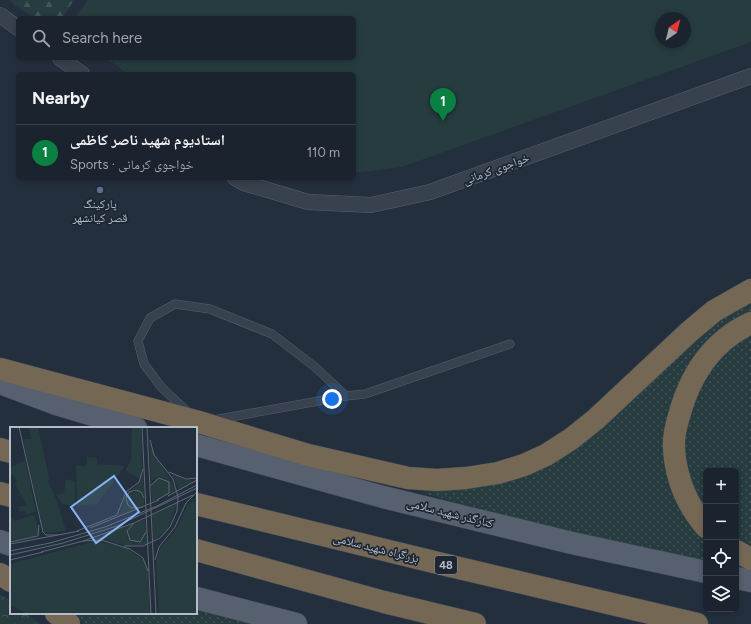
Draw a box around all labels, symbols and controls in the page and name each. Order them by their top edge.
north arrow [655,12,691,48]
search box [16,16,356,60]
icon: search [30,27,52,49]
text: Search here [62,29,142,47]
text: Nearby [32,88,90,108]
pin: 1 [430,88,456,121]
text: استادیوم شهید ناصر کاظمی [70,131,225,149]
text: 1 [42,145,48,160]
text: 110 m [307,145,340,160]
street label: خواجوی کرمانی [461,150,531,188]
text: Sports · خواجوی کرمانی [70,157,194,172]
marker: پارکینگ قصر کیانشهر [95,185,105,195]
place label: پارکینگ قصر کیانشهر [71,197,128,225]
your location [322,389,342,409]
inset map [10,427,197,614]
map controls [703,468,739,612]
button: + [703,468,739,504]
street label: کنارگذر شهید سلامی [405,495,495,531]
button: − [703,504,739,540]
street label: بزرگراه شهید سلامی [332,531,420,566]
button: locate [703,540,739,576]
road number: 48 [435,556,457,574]
button: layers [703,576,739,612]

